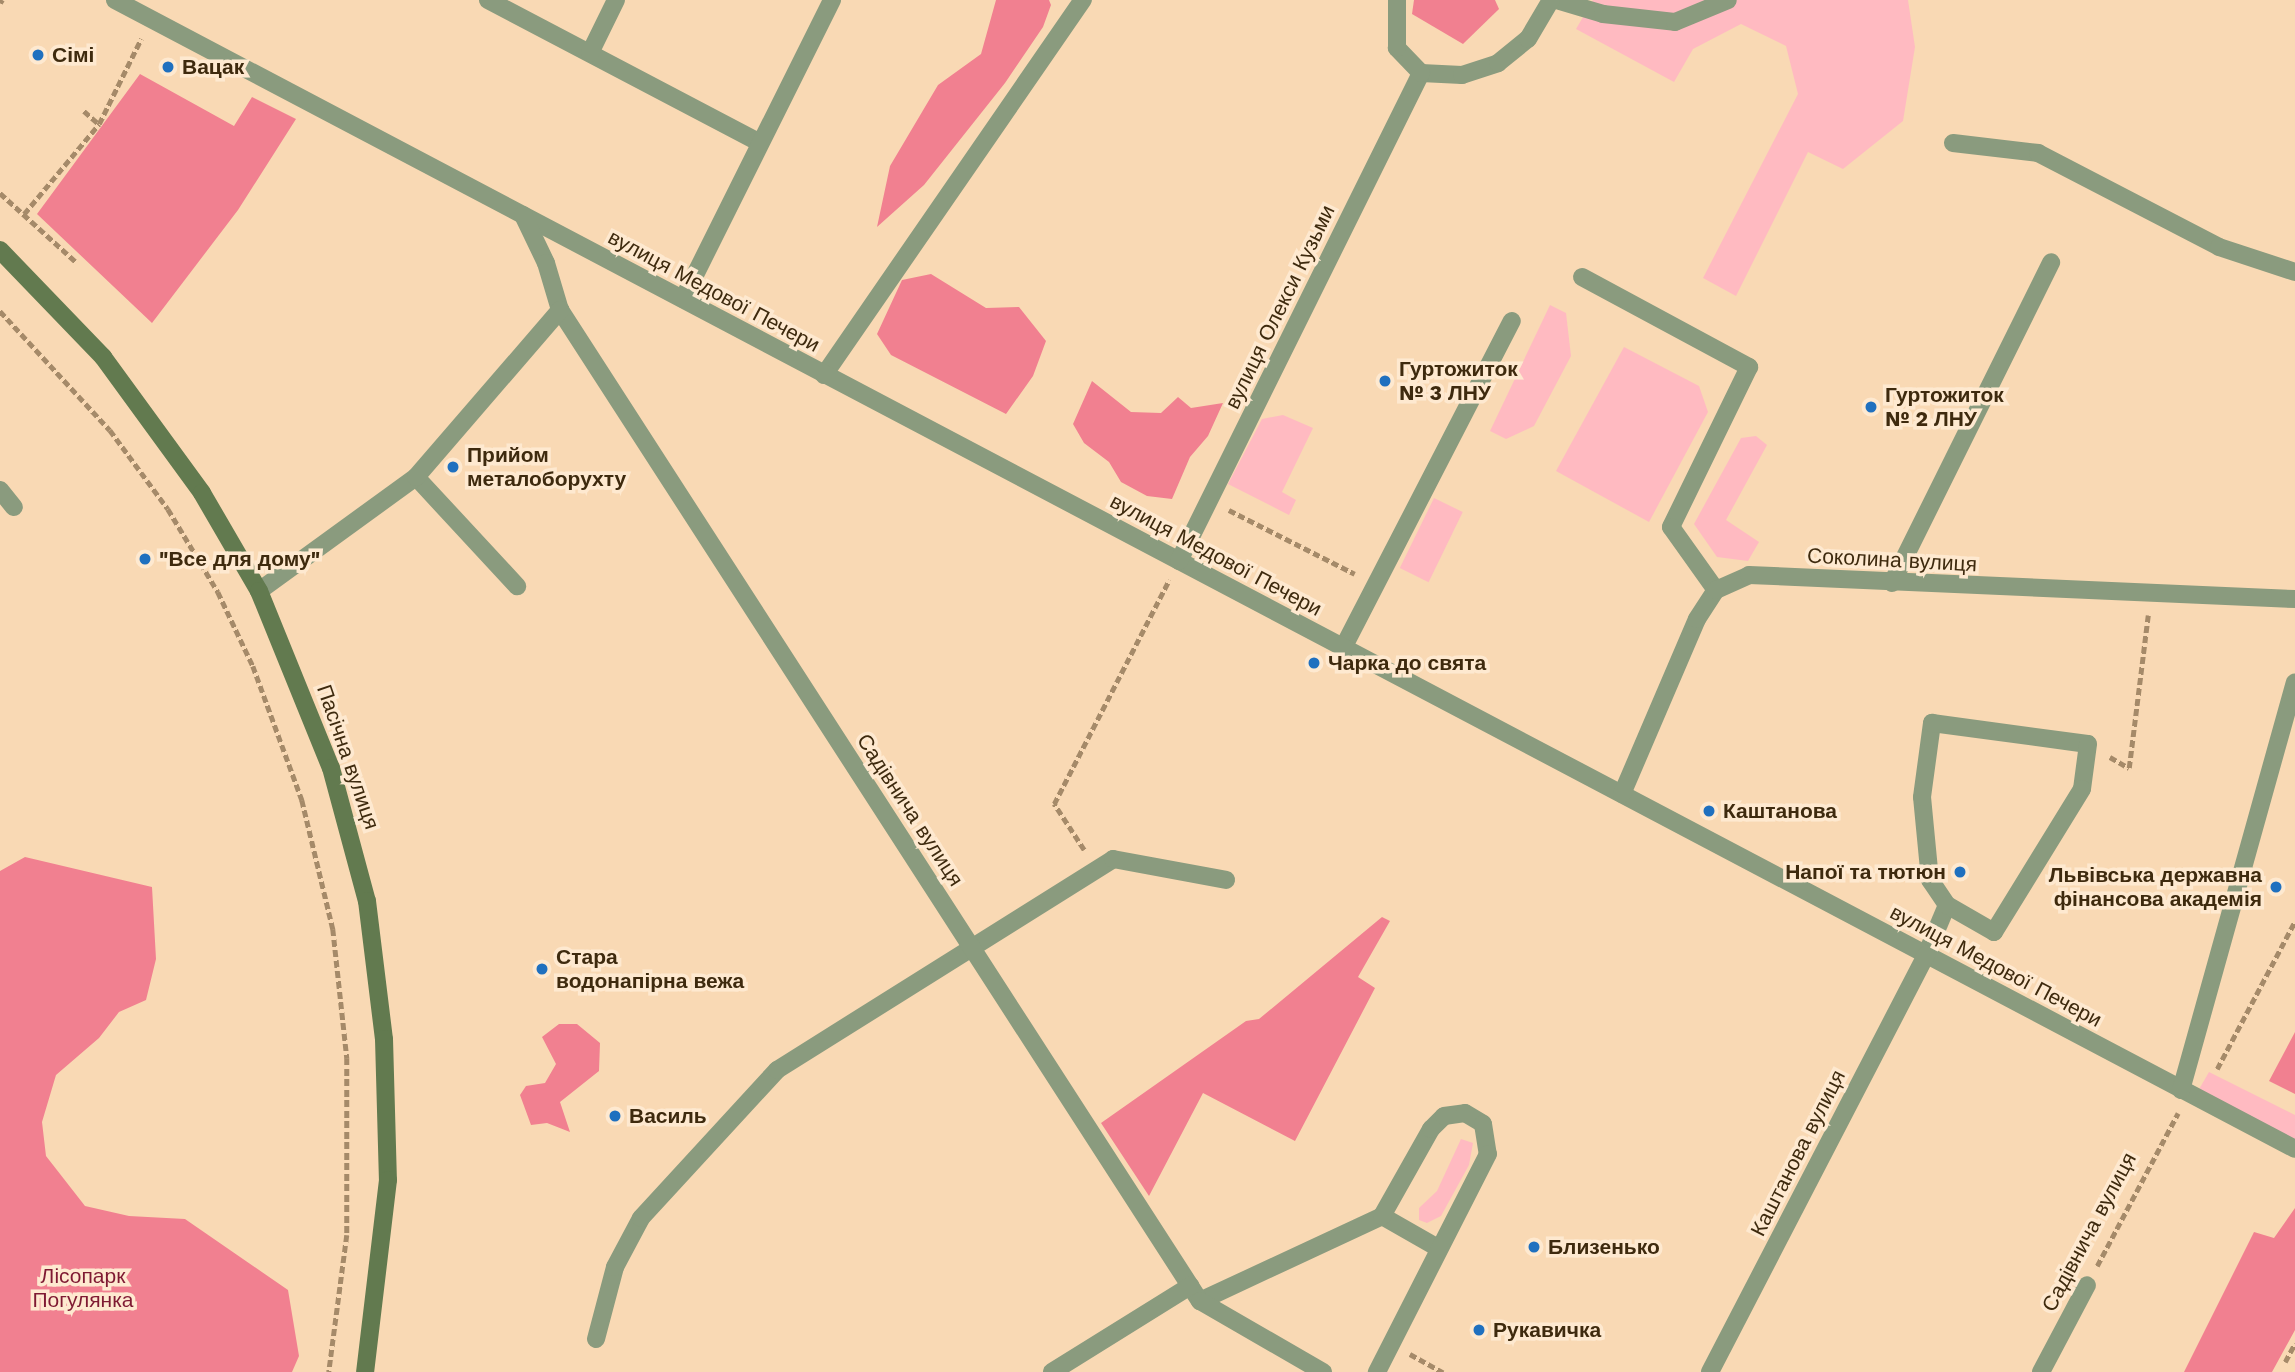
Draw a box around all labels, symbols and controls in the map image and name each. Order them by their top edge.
place label: Сімі [52,42,94,68]
marker: Сімі [30,47,46,63]
place label: Вацак [182,54,244,80]
marker: Вацак [160,59,176,75]
street label: вулиця Олекси Кузьми [1220,201,1340,413]
street label: вулиця Медової Печери [604,225,824,357]
place label: Гуртожиток № 3 ЛНУ [1399,356,1518,406]
marker: Гуртожиток № 3 ЛНУ [1377,373,1393,389]
place label: Гуртожиток № 2 ЛНУ [1885,382,2004,432]
marker: Гуртожиток № 2 ЛНУ [1863,399,1879,415]
place label: Прийом металоборухту [467,442,626,492]
marker: Прийом металоборухту [445,459,461,475]
street label: вулиця Медової Печери [1106,489,1326,621]
street label: Соколина вулиця [1806,543,1978,577]
place label: "Все для дому" [159,546,320,572]
marker: "Все для дому" [137,551,153,567]
place label: Чарка до свята [1328,650,1486,676]
marker: Чарка до свята [1306,655,1322,671]
street label: Пасічна вулиця [311,681,385,833]
street label: Садівнича вулиця [851,729,969,891]
place label: Каштанова [1723,798,1837,824]
marker: Каштанова [1701,803,1717,819]
place label: Напої та тютюн [1785,859,1946,885]
place label: Львівська державна фінансова академія [2049,862,2262,912]
marker: Напої та тютюн [1952,864,1968,880]
marker: Львівська державна фінансова академія [2268,879,2284,895]
street label: вулиця Медової Печери [1886,900,2106,1032]
place label: Стара водонапірна вежа [556,944,744,994]
marker: Стара водонапірна вежа [534,961,550,977]
street label: Каштанова вулиця [1745,1066,1851,1240]
place label: Василь [629,1103,707,1129]
marker: Василь [607,1108,623,1124]
street label: Садівнича вулиця [2036,1148,2142,1316]
place label: Близенько [1548,1234,1660,1260]
marker: Близенько [1526,1239,1542,1255]
park label: Лісопарк Погулянка [32,1263,134,1313]
place label: Рукавичка [1493,1317,1601,1343]
marker: Рукавичка [1471,1322,1487,1338]

